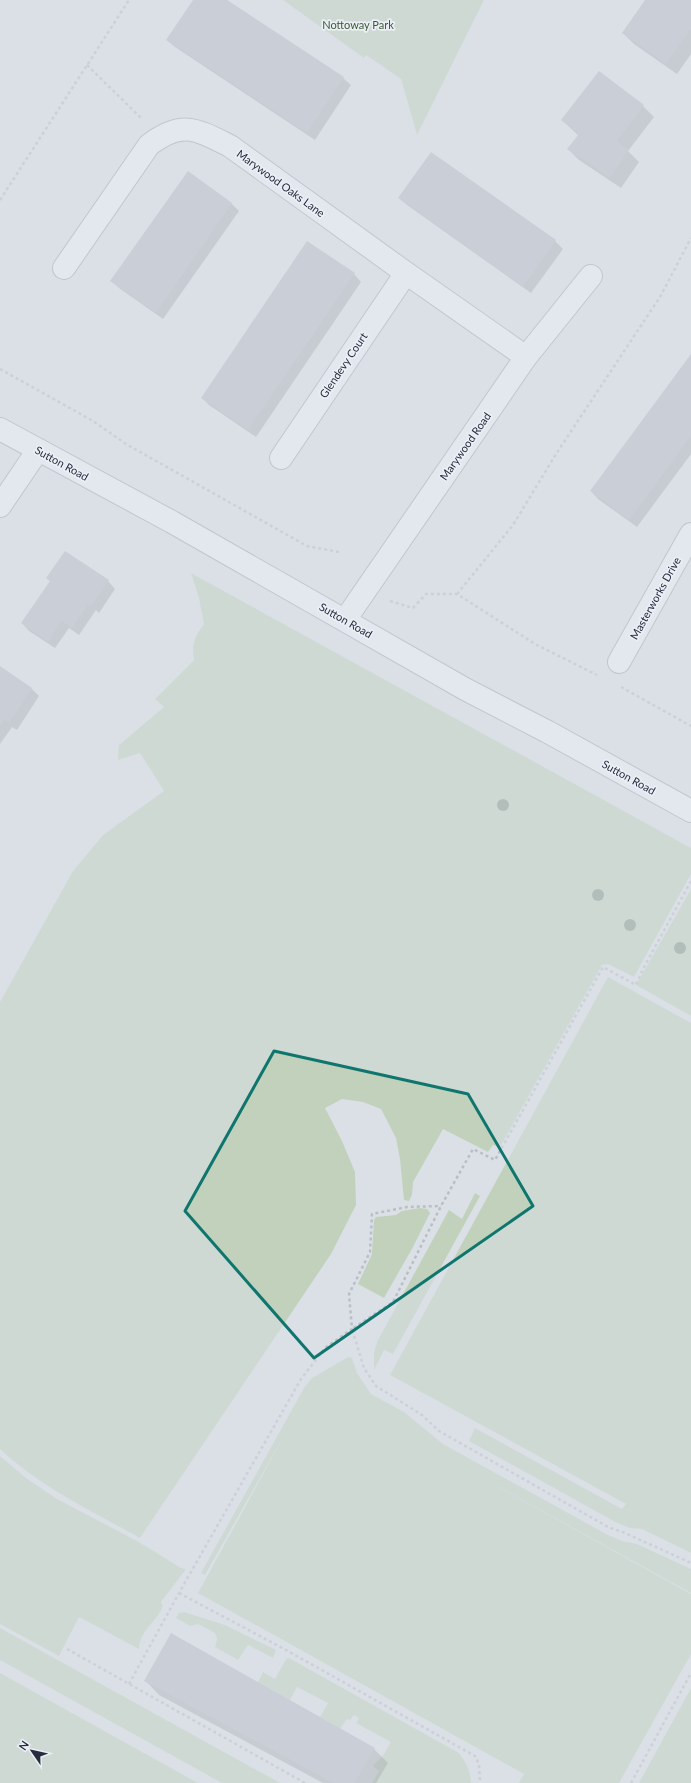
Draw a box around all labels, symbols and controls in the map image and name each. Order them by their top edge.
park label: Nottoway Park [322,18,394,31]
street label: Marywood Oaks Lane [234,147,328,219]
street label: Glendevy Court [316,330,370,400]
street label: Marywood Road [437,410,493,482]
street label: Sutton Road [33,443,91,483]
street label: Masterworks Drive [627,554,683,641]
street label: Sutton Road [317,600,375,640]
street label: Sutton Road [600,757,658,797]
north arrow [12,1731,52,1771]
text: N [16,1738,31,1752]

